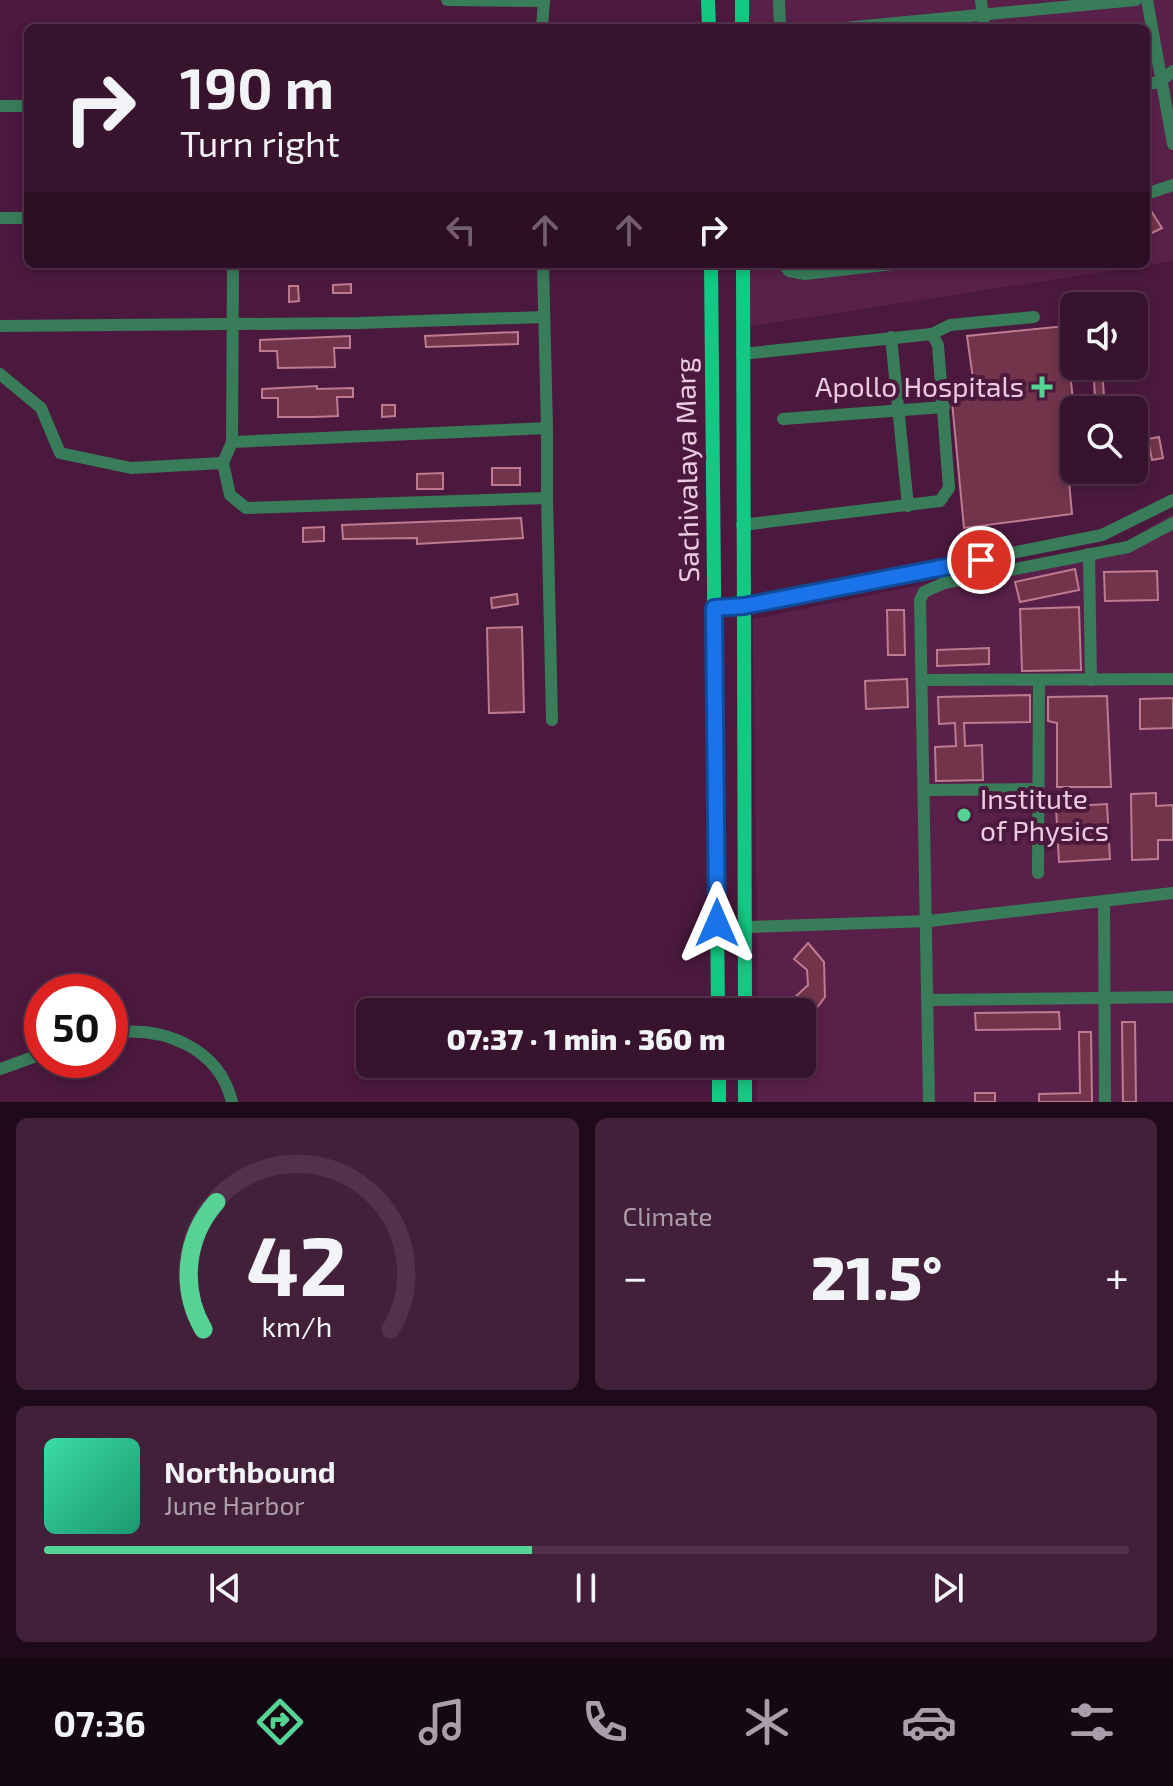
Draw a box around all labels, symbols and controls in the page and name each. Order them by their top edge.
text: 190 m [180,53,334,120]
icon: right [48,56,152,160]
text: Turn right [180,121,340,164]
icon: left [439,208,483,252]
icon: ahead [523,208,567,252]
icon: ahead [607,208,651,252]
icon: right [691,208,735,252]
map controls [1060,292,1148,484]
button: sound [1060,292,1148,380]
street label: Sachivalaya Marg [667,357,705,583]
place label: Apollo Hospitals [815,369,1024,403]
marker: Apollo Hospitals [1031,376,1053,398]
button: search [1060,396,1148,484]
pin [947,526,1015,594]
icon: arrive [959,538,1003,582]
place label: Institute of Physics [980,781,1109,847]
marker: Institute of Physics [955,806,973,824]
position arrow [675,881,759,965]
speed limit sign: 50 [24,974,128,1078]
text: 07:37 · 1 min · 360 m [447,1020,725,1056]
text: Climate [623,1200,712,1231]
text: 42 [247,1213,348,1313]
text: 21.5° [811,1240,942,1312]
text: − [623,1249,648,1302]
text: + [1105,1249,1129,1302]
text: km/h [262,1308,333,1343]
text: Northbound [164,1453,336,1489]
text: June Harbor [164,1489,305,1520]
icon: previous [203,1566,247,1610]
icon: pause [564,1566,608,1610]
icon: next [926,1566,970,1610]
icon: directions [252,1694,308,1750]
icon: music [414,1694,470,1750]
icon: phone [577,1694,633,1750]
icon: climate [739,1694,795,1750]
icon: car [901,1694,957,1750]
icon: filters [1064,1694,1120,1750]
text: 07:36 [53,1701,146,1744]

